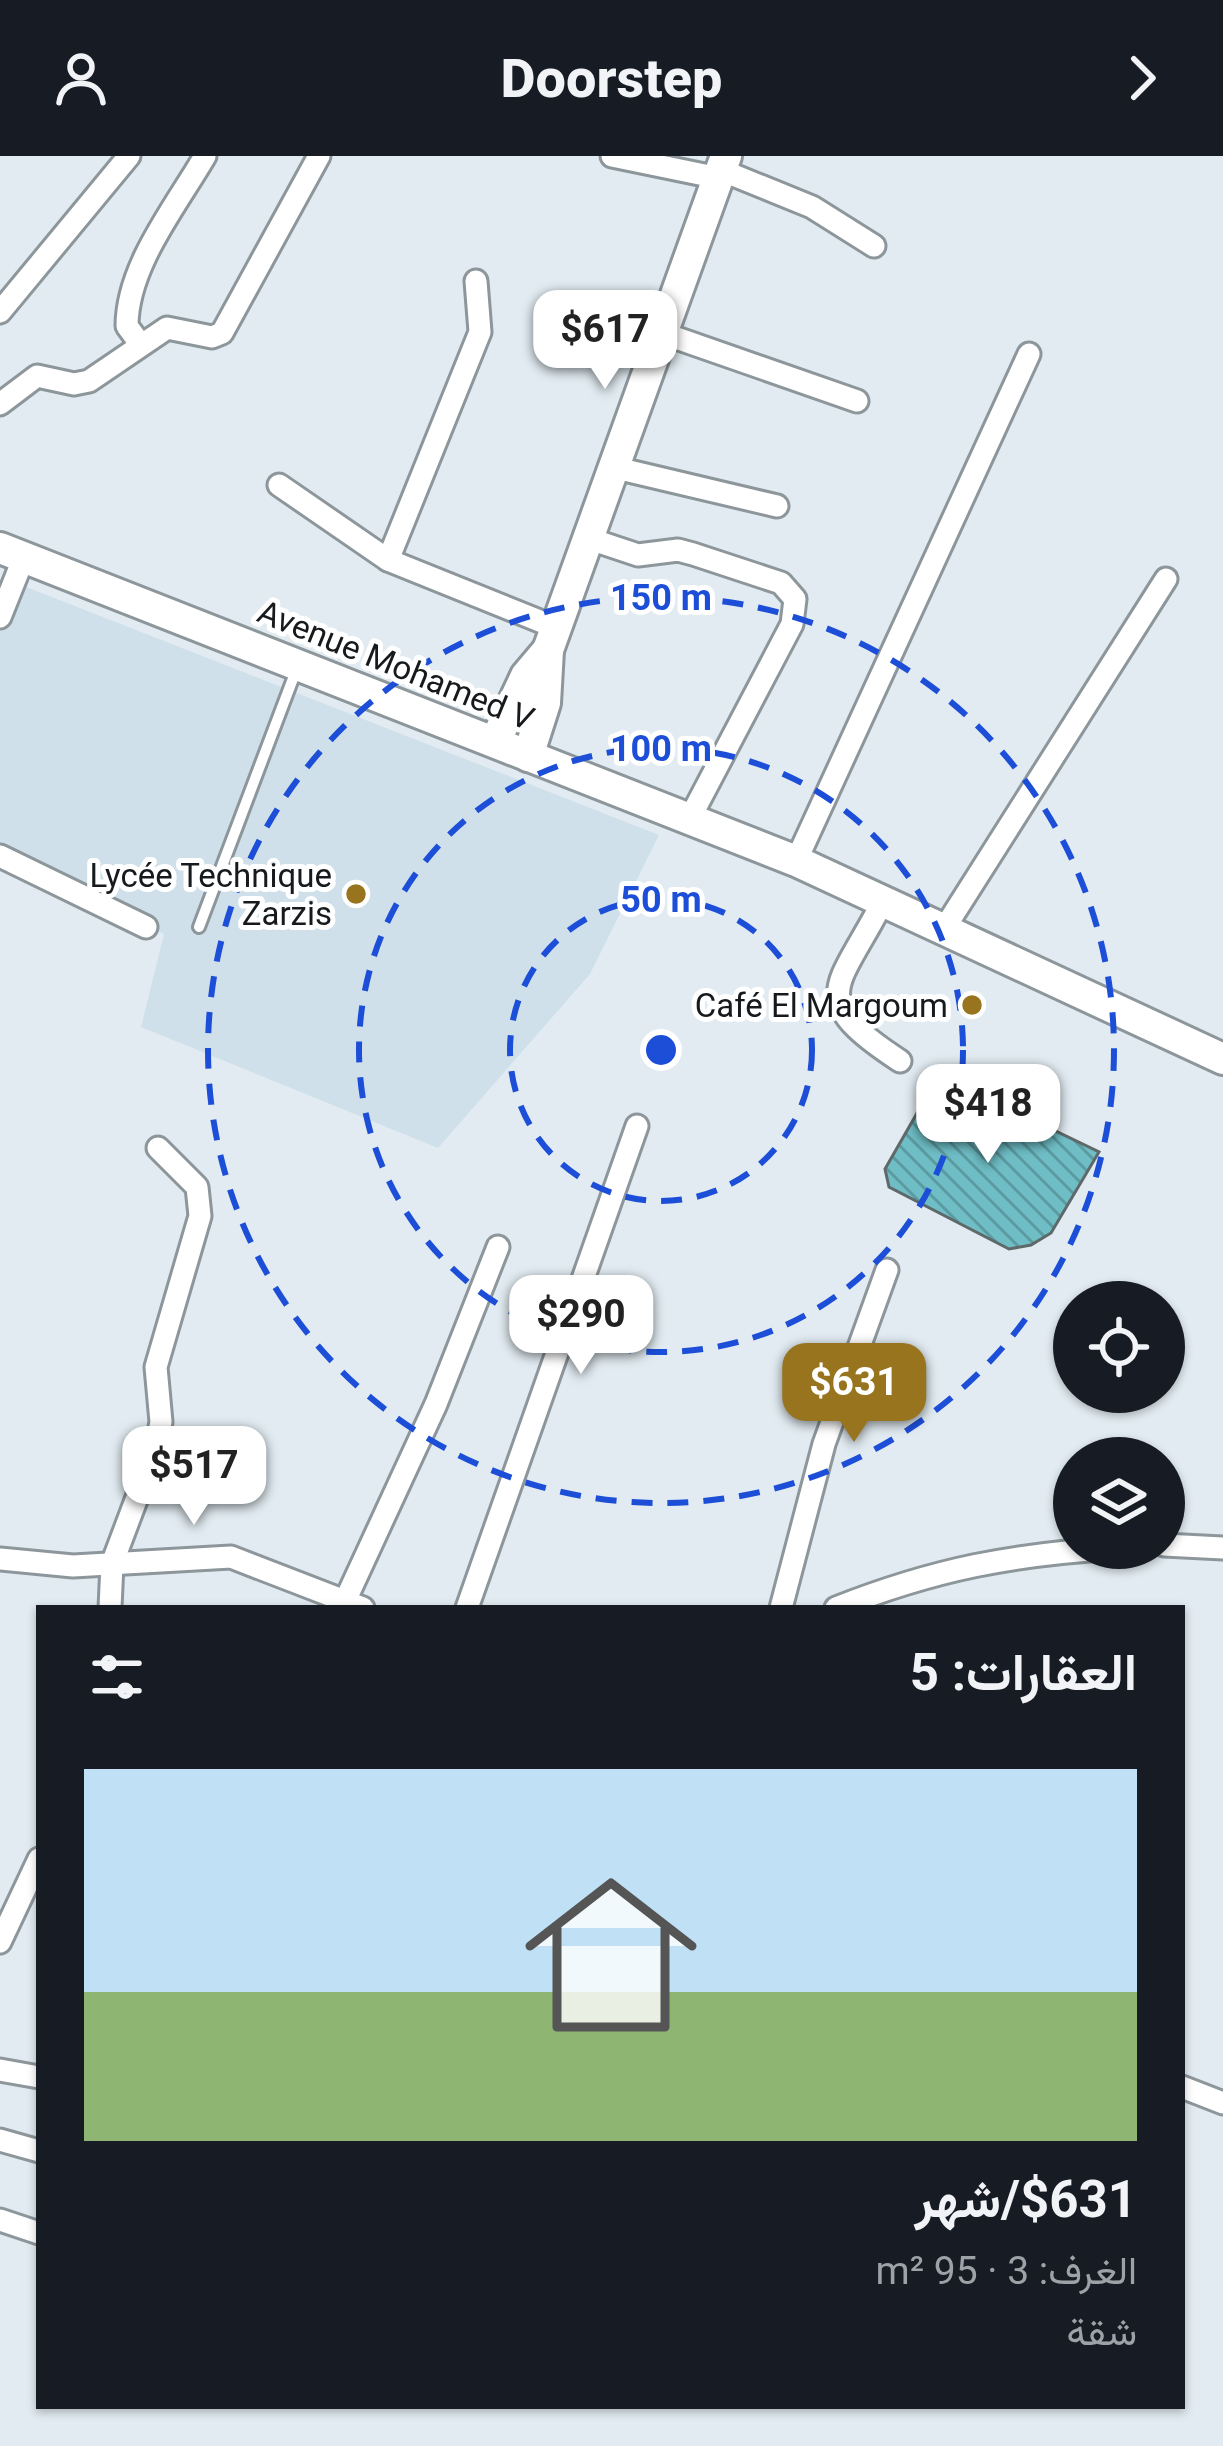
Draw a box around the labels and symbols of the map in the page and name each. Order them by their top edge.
pin: $617 [534,290,676,392]
text: 150 m [610,577,712,619]
street label: Avenue Mohamed V [252,592,540,738]
text: 100 m [610,728,712,770]
place label: Lycée Technique Zarzis [89,856,332,933]
text: 50 m [620,879,702,921]
marker: Lycée Technique Zarzis [343,881,369,907]
place label: Café El Margoum [695,986,948,1025]
marker: Café El Margoum [959,992,985,1018]
centre of rings [640,1029,682,1071]
pin: $418 [917,1064,1059,1166]
pin: $290 [510,1275,652,1377]
pin: $631 [783,1343,925,1445]
pin: $517 [123,1426,265,1528]

